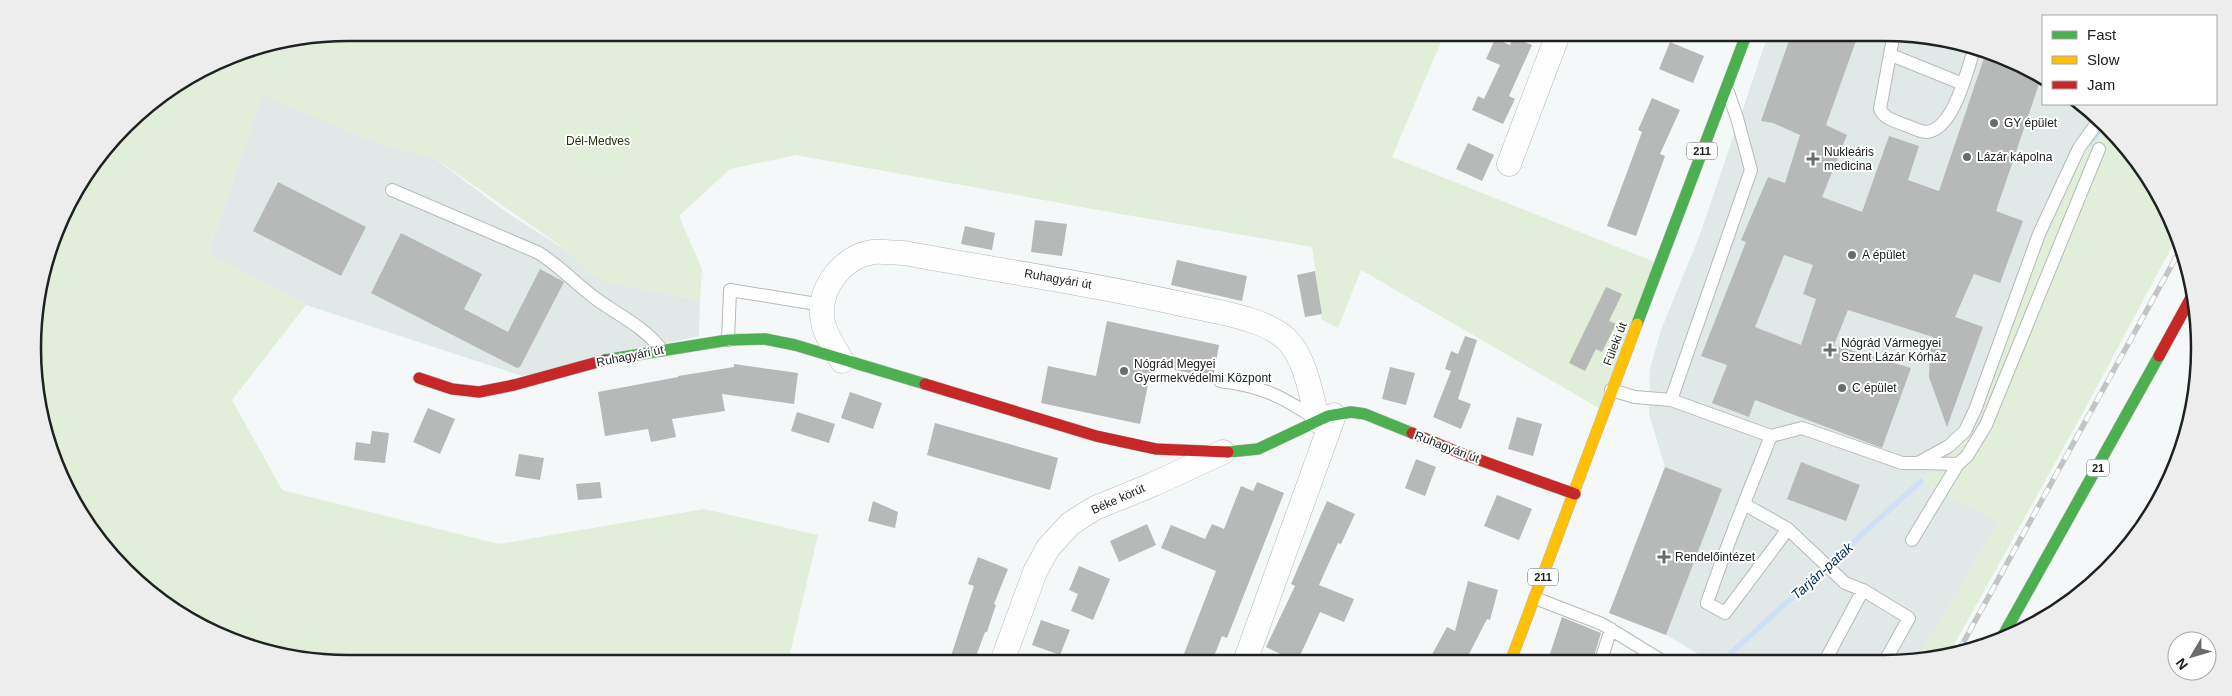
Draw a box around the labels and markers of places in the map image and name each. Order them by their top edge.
place label: GY épület [2004,116,2058,130]
marker: GY épület [1988,117,2000,129]
place label: Nukleáris medicina [1824,145,1874,173]
place label: Lázár kápolna [1977,150,2053,164]
marker: Lázár kápolna [1961,151,1973,163]
marker: Nukleáris medicina [1806,152,1820,166]
place label: A épület [1862,248,1906,262]
marker: A épület [1846,249,1858,261]
place label: Nógrád Vármegyei Szent Lázár Kórház [1841,336,1946,364]
marker: Nógrád Vármegyei Szent Lázár Kórház [1823,343,1837,357]
place label: Nógrád Megyei Gyermekvédelmi Központ [1134,357,1272,385]
marker: Nógrád Megyei Gyermekvédelmi Központ [1118,365,1130,377]
place label: C épület [1852,381,1897,395]
marker: C épület [1836,382,1848,394]
marker: Rendelőintézet [1657,550,1671,564]
place label: Rendelőintézet [1675,550,1756,564]

